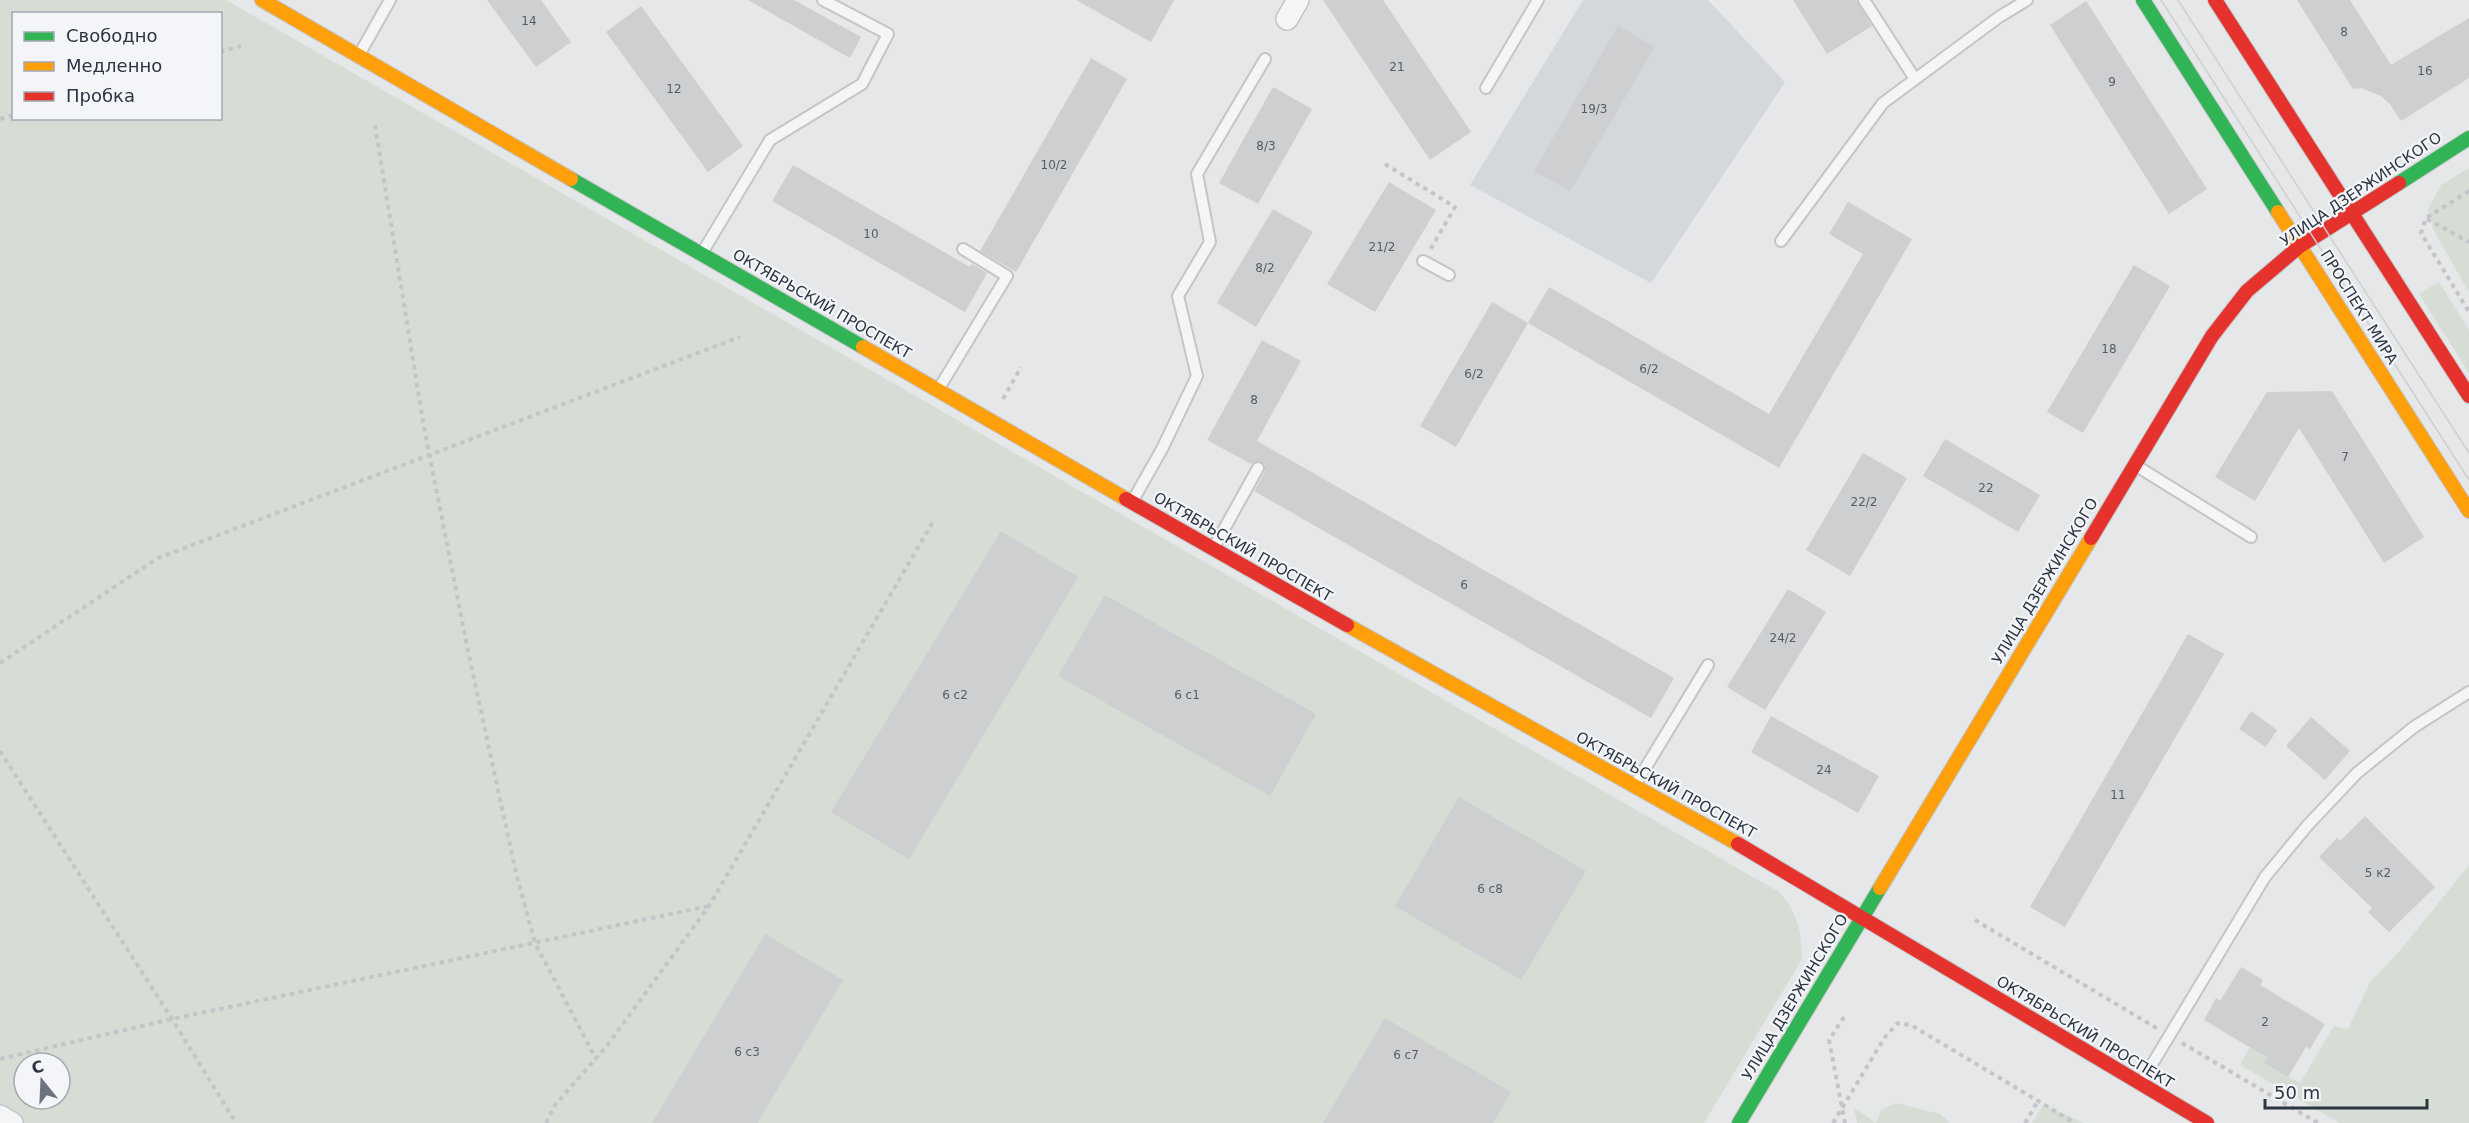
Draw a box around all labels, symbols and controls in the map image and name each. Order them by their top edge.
legend [12,12,222,120]
house number: 14 [521,14,537,28]
text: Свободно [66,25,158,46]
house number: 8 [2340,25,2348,39]
text: Медленно [66,55,162,76]
house number: 21 [1389,60,1405,74]
house number: 16 [2417,64,2433,78]
house number: 9 [2108,75,2116,89]
house number: 12 [666,82,682,96]
text: Пробка [66,85,135,106]
house number: 19/3 [1581,102,1607,116]
street label: УЛИЦА ДЗЕРЖИНСКОГО [2277,128,2445,250]
house number: 8/3 [1256,139,1276,153]
house number: 10/2 [1041,158,1067,172]
house number: 10 [863,227,879,241]
house number: 21/2 [1369,240,1395,254]
street label: ОКТЯБРЬСКИЙ ПРОСПЕКТ [730,245,916,363]
street label: ПРОСПЕКТ МИРА [2317,247,2402,368]
house number: 8/2 [1255,261,1275,275]
house number: 18 [2101,342,2117,356]
house number: 6/2 [1639,362,1659,376]
house number: 6/2 [1464,367,1484,381]
house number: 8 [1250,393,1258,407]
house number: 7 [2341,450,2349,464]
house number: 22 [1978,481,1994,495]
street label: ОКТЯБРЬСКИЙ ПРОСПЕКТ [1151,488,1337,606]
house number: 22/2 [1851,495,1877,509]
street label: УЛИЦА ДЗЕРЖИНСКОГО [1988,495,2102,667]
house number: 6 [1460,578,1468,592]
house number: 24/2 [1770,631,1796,645]
house number: 6 с2 [942,688,968,702]
house number: 6 с1 [1174,688,1200,702]
street label: ОКТЯБРЬСКИЙ ПРОСПЕКТ [1573,727,1760,843]
house number: 24 [1816,763,1832,777]
house number: 11 [2110,788,2126,802]
house number: 5 к2 [2365,866,2391,880]
house number: 6 с8 [1477,882,1503,896]
street label: УЛИЦА ДЗЕРЖИНСКОГО [1738,911,1852,1083]
street label: ОКТЯБРЬСКИЙ ПРОСПЕКТ [1993,971,2178,1092]
house number: 2 [2261,1015,2269,1029]
house number: 6 с3 [734,1045,760,1059]
house number: 6 с7 [1393,1048,1419,1062]
north arrow [12,1051,72,1111]
text: С [29,1056,46,1078]
scale bar [2265,1072,2427,1110]
text: 50 m [2274,1082,2320,1103]

